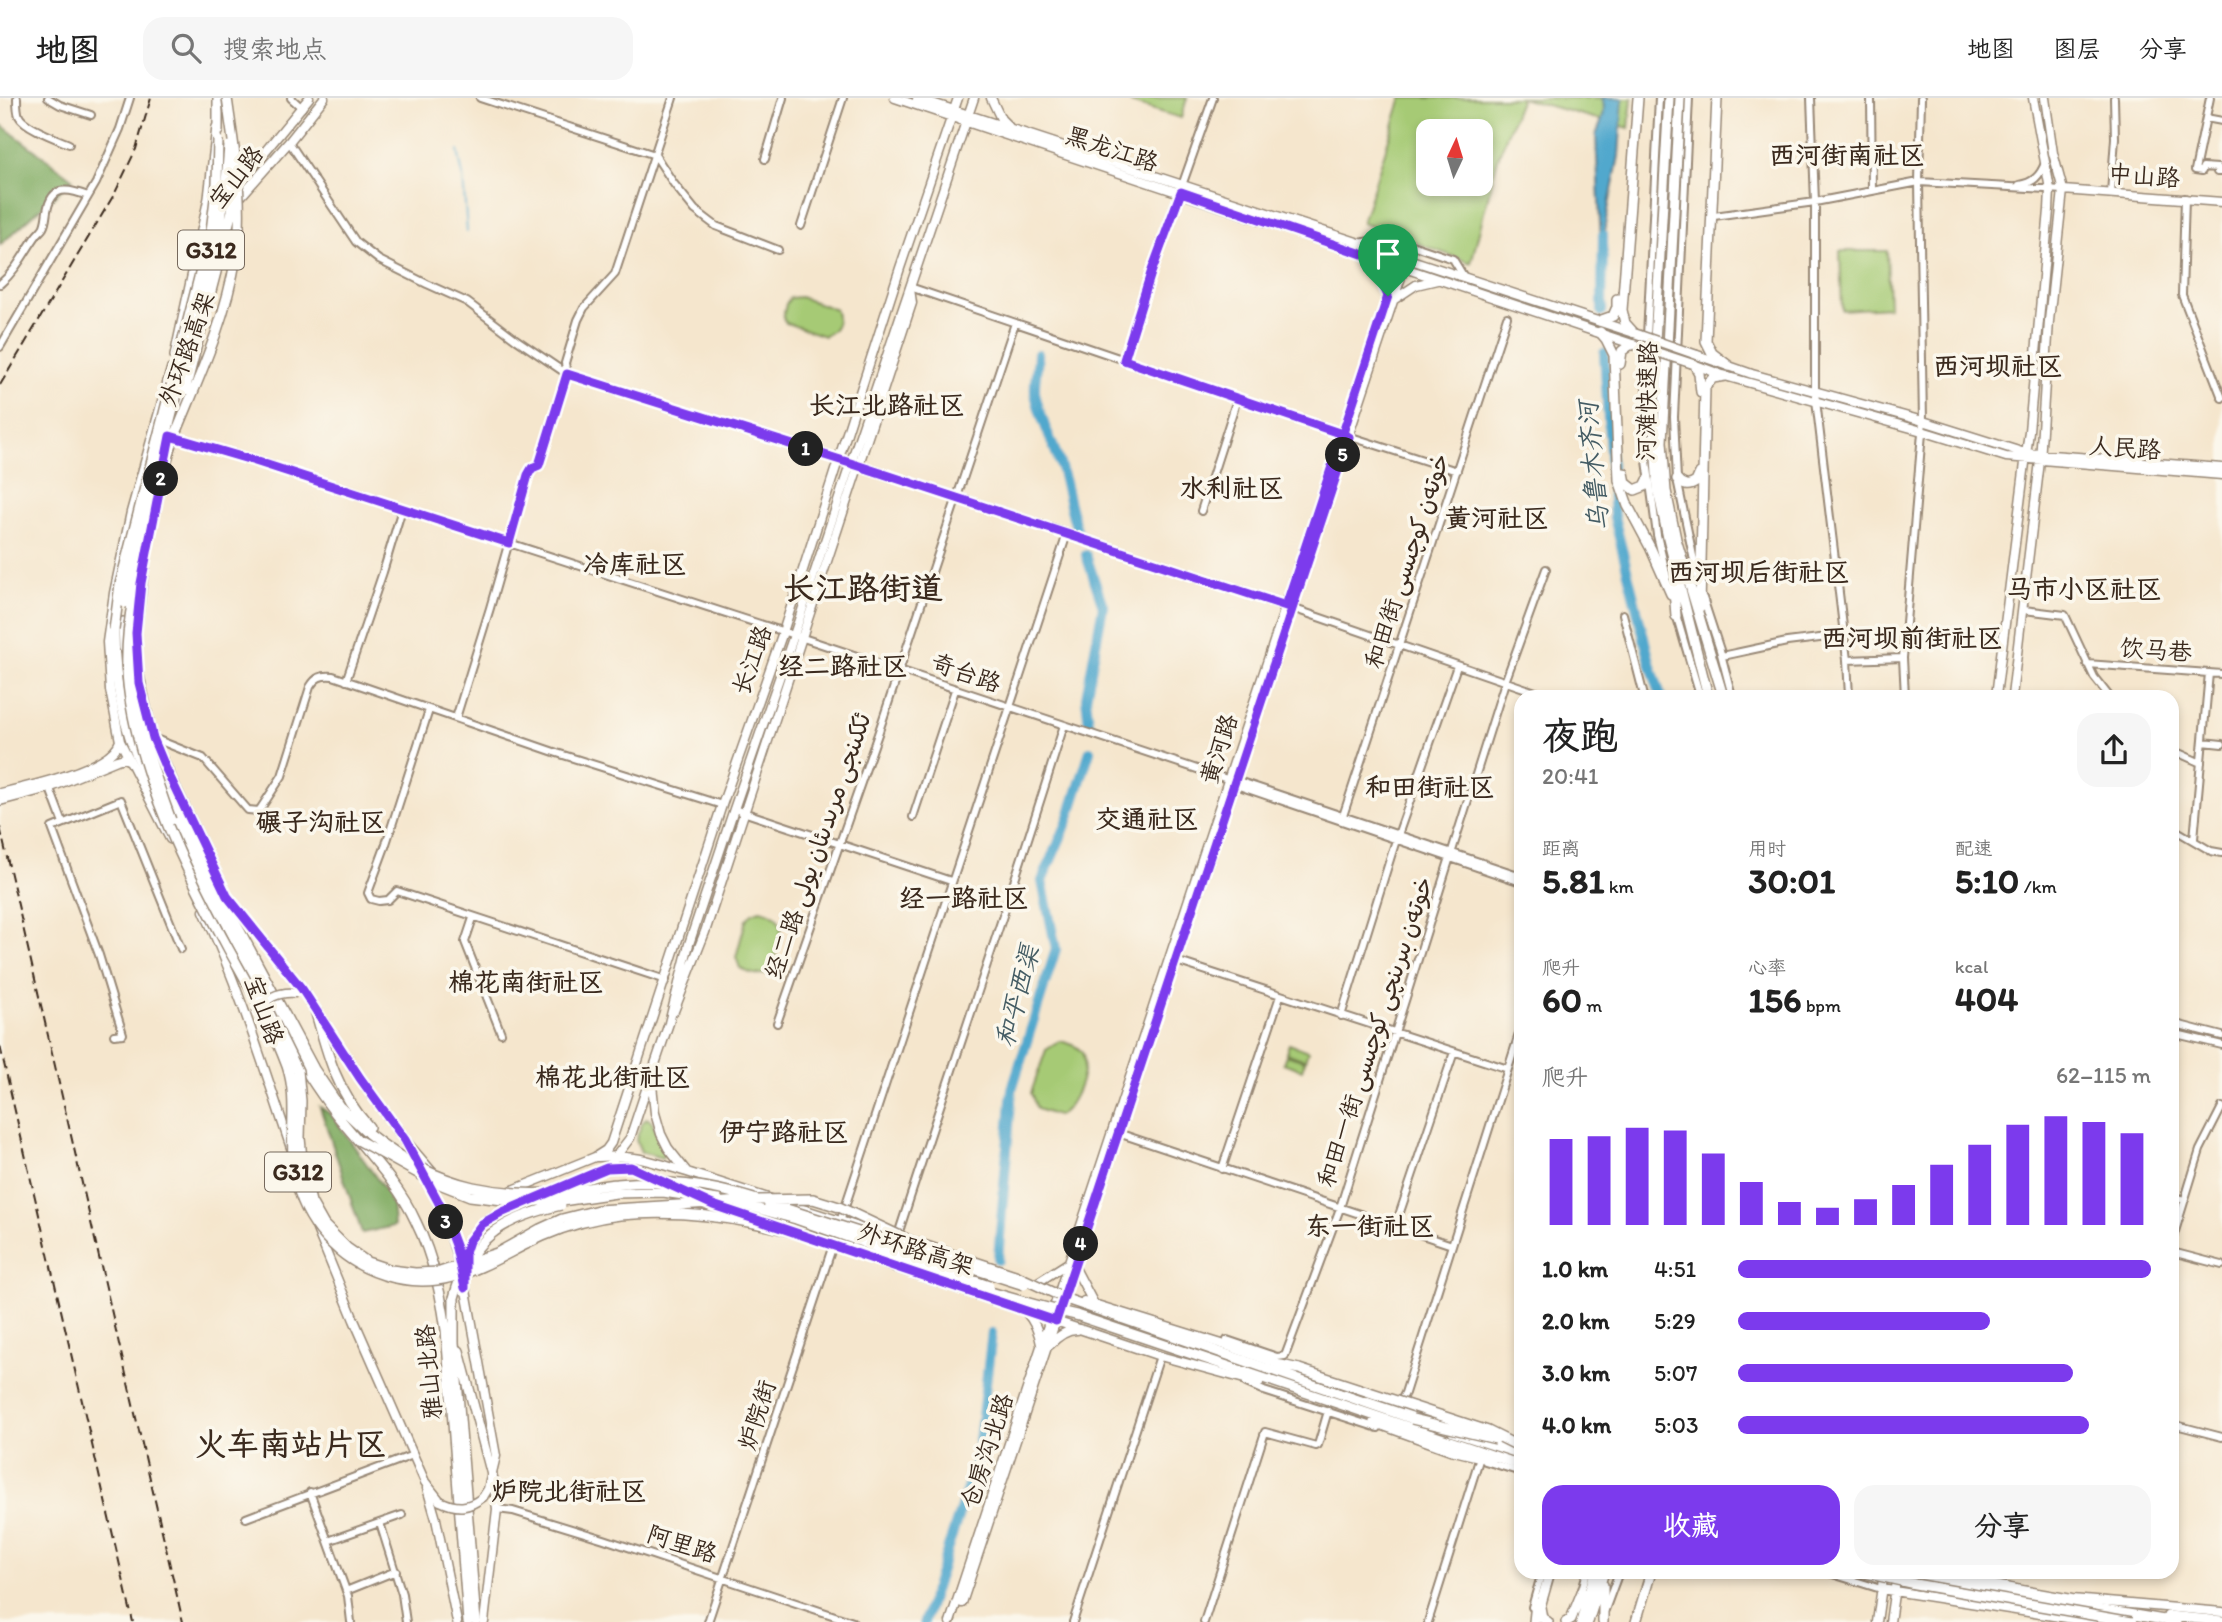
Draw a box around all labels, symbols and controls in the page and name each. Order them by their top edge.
search box [143,17,633,80]
icon: search [167,29,205,67]
text: 地图 [35,30,101,69]
text: 搜索地点 [223,33,327,65]
text: 地图 [1967,34,2015,63]
text: 图层 [2053,34,2101,63]
text: 分享 [2139,34,2187,63]
north arrow [1416,119,1493,196]
map controls [1416,119,1493,196]
street label: 黑龙江路 [1062,120,1162,177]
street label: 宝山路 [202,139,269,214]
district label: 西河街南社区 [1769,139,1925,171]
street label: 中山路 [2107,159,2181,192]
pin [1358,224,1418,296]
road number: G312 [178,230,244,270]
icon: arrive [1369,235,1407,273]
street label: 外环路高架 [152,287,221,410]
street label: 河滩快速路 [1631,341,1662,461]
district label: 西河坝社区 [1933,350,2063,382]
district label: 长江北路社区 [809,389,965,421]
water label: 乌鲁木齐河 [1571,396,1615,532]
street label: 人民路 [2088,431,2162,464]
pin: 1 [788,432,824,466]
text: 1 [801,437,810,460]
pin: 5 [1326,438,1360,472]
text: 5 [1338,443,1347,466]
street label: 和田街 خوتەن كوچىسى [1358,450,1457,673]
pin: 2 [144,462,178,496]
text: 2 [156,467,166,490]
district label: 水利社区 [1180,472,1284,504]
district label: 黄河社区 [1445,502,1549,534]
district label: 冷库社区 [583,548,687,580]
district label: 西河坝后街社区 [1668,556,1850,588]
district label: 长江路街道 [783,569,943,607]
district label: 马市小区社区 [2006,573,2162,605]
street label: 长江路 [726,621,777,699]
district label: 西河坝前街社区 [1821,622,2003,654]
street label: 饮马巷 [2119,633,2193,666]
street label: 奇台路 [927,647,1005,698]
district label: 经二路社区 [778,650,908,682]
street label: 经二路 ئككىنجى مرىدىئان يولى [758,709,878,983]
street label: 黄河路 [1194,710,1243,788]
text: 夜跑 [1542,713,1618,759]
button: share [2077,713,2151,787]
text: 20:41 [1542,762,1598,790]
district label: 和田街社区 [1365,771,1495,803]
district label: 交通社区 [1095,803,1199,835]
district label: 碾子沟社区 [256,806,386,838]
text: 距离 [1542,837,1580,860]
text: 用时 [1748,837,1786,860]
text: 配速 [1955,837,1993,860]
text: 5.81 [1542,860,1604,902]
text: 30:01 [1748,860,1835,902]
text: 5:10 [1955,860,2019,902]
street label: 和田一街 خوتەن بىرىنچى كوچىسى [1311,873,1440,1191]
text: km [1604,875,1634,898]
text: /km [2019,875,2057,898]
district label: 经一路社区 [899,882,1029,914]
water label: 和平西渠 [988,940,1046,1050]
text: kcal [1955,955,1988,978]
text: 爬升 [1542,956,1580,979]
text: 心率 [1748,956,1786,979]
district label: 棉花南街社区 [448,966,604,998]
street label: 宝山路 [239,971,290,1049]
text: 404 [1955,978,2018,1020]
text: 60 [1542,979,1582,1021]
text: 156 [1748,979,1801,1021]
text: m [1582,994,1602,1017]
text: bpm [1801,994,1841,1017]
district label: 棉花北街社区 [535,1061,691,1093]
text: 62–115 m [2056,1061,2151,1089]
text: 爬升 [1542,1063,1588,1091]
district label: 伊宁路社区 [719,1116,849,1148]
road number: G312 [265,1152,331,1191]
pin: 3 [428,1204,464,1240]
text: 3 [440,1210,451,1233]
district label: 东一街社区 [1305,1210,1435,1242]
street label: 外环路高架 [855,1216,978,1281]
pin: 4 [1064,1226,1098,1262]
text: 4 [1075,1232,1086,1255]
text: 1.0 km [1542,1255,1608,1283]
text: 4:51 [1654,1255,1696,1283]
text: 2.0 km [1542,1307,1610,1335]
text: 5:29 [1654,1307,1696,1335]
street label: 雅山北路 [410,1323,447,1421]
text: 3.0 km [1542,1359,1610,1387]
text: 5:07 [1654,1359,1697,1387]
street label: 炉院街 [732,1376,781,1454]
street label: 仓房沟北路 [954,1389,1019,1512]
text: 4.0 km [1542,1411,1611,1439]
text: 5:03 [1654,1411,1698,1439]
district label: 火车南站片区 [195,1425,387,1463]
district label: 炉院北街社区 [491,1475,647,1507]
button: 收藏 [1542,1485,1840,1565]
button: 分享 [1854,1485,2151,1565]
street label: 阿里路 [643,1519,721,1568]

